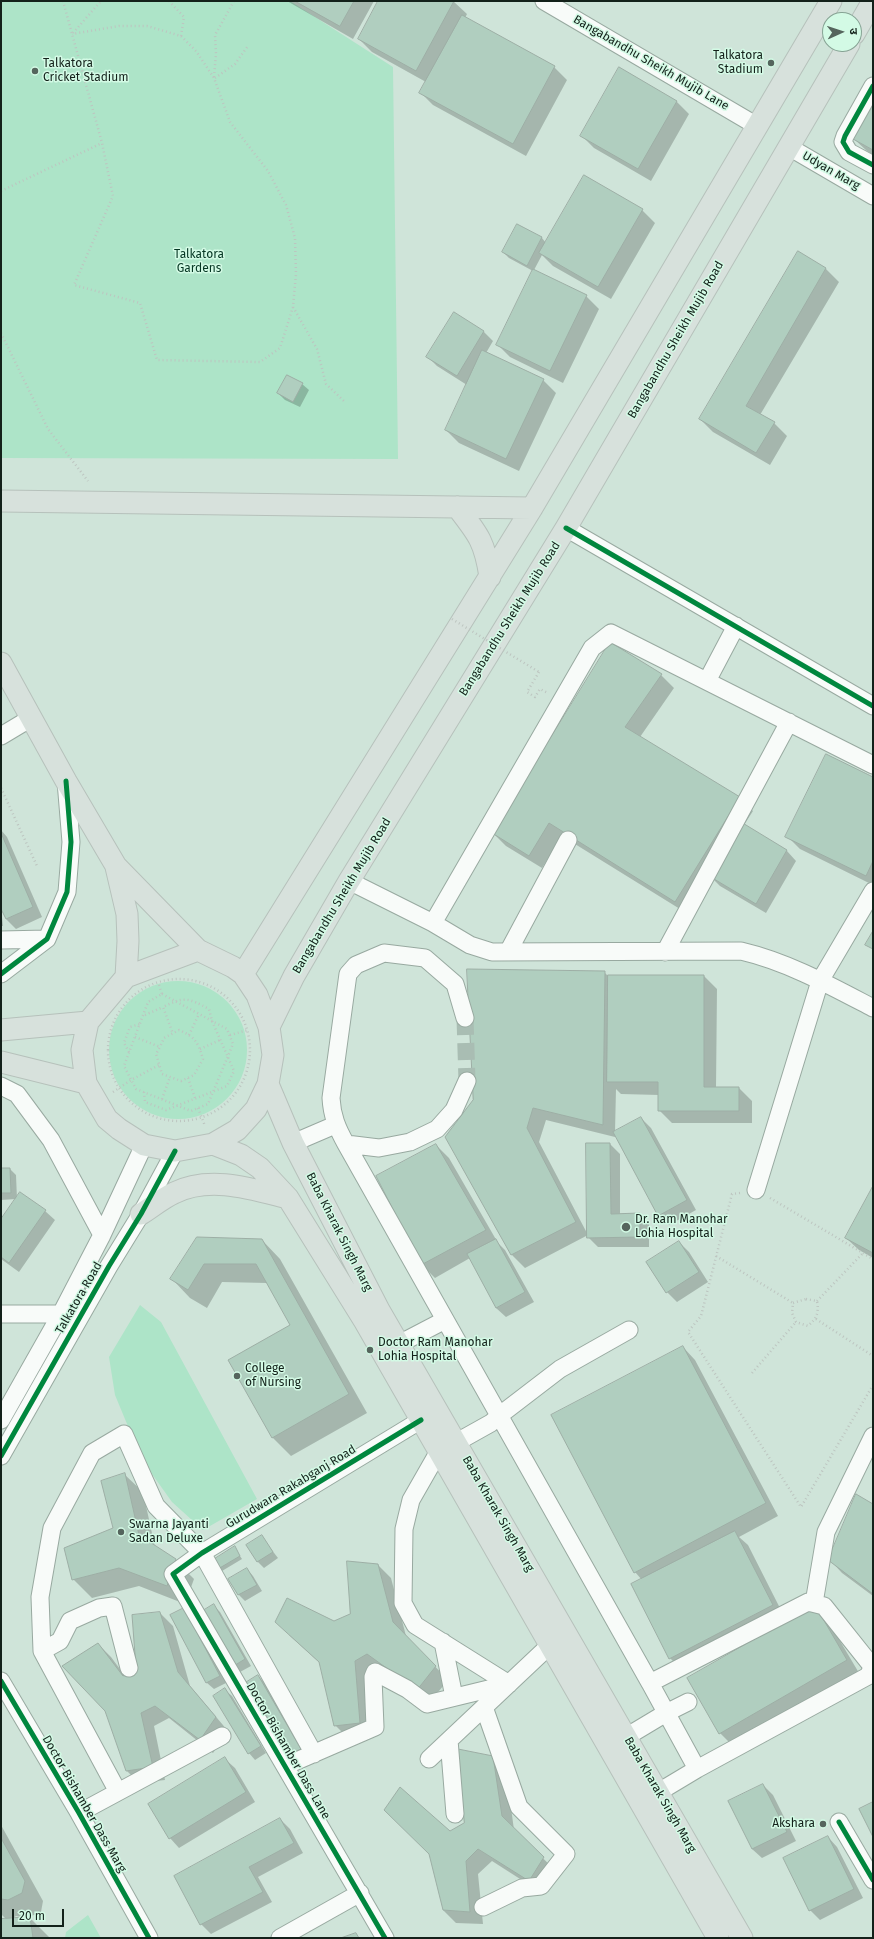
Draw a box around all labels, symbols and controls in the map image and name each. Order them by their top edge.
street label: Bangabandhu Sheikh Mujib Lane [571,12,731,114]
north arrow [822,12,862,52]
text: उ [847,28,860,35]
place label: Talkatora Stadium [713,49,763,77]
place label: Talkatora Cricket Stadium [43,57,129,85]
marker: Talkatora Stadium [766,58,776,68]
marker: Talkatora Cricket Stadium [30,66,40,76]
street label: Udyan Marg [800,149,862,193]
park label: Talkatora Gardens [174,248,224,276]
street label: Bangabandhu Sheikh Mujib Road [625,259,727,421]
street label: Bangabandhu Sheikh Mujib Road [456,539,564,699]
street label: Bangabandhu Sheikh Mujib Road [290,815,394,977]
street label: Baba Kharak Singh Marg [303,1170,375,1294]
place label: Dr. Ram Manohar Lohia Hospital [635,1213,728,1241]
marker: Dr. Ram Manohar Lohia Hospital [620,1221,632,1233]
street label: Talkatora Road [53,1259,105,1337]
place label: Doctor Ram Manohar Lohia Hospital [378,1336,493,1364]
marker: Doctor Ram Manohar Lohia Hospital [365,1345,375,1355]
place label: College of Nursing [245,1362,301,1390]
marker: College of Nursing [232,1371,242,1381]
street label: Gurudwara Rakabganj Road [223,1442,359,1532]
street label: Baba Kharak Singh Marg [459,1454,537,1574]
place label: Swarna Jayanti Sadan Deluxe [129,1518,209,1546]
marker: Swarna Jayanti Sadan Deluxe [116,1527,126,1537]
street label: Doctor Bishamber Dass Lane [243,1680,333,1822]
street label: Doctor Bishamber Dass Marg [39,1733,129,1875]
street label: Baba Kharak Singh Marg [621,1735,699,1855]
place label: Akshara [772,1817,815,1831]
marker: Akshara [818,1819,828,1829]
scale bar [14,1901,66,1927]
text: 20 m [19,1909,45,1923]

